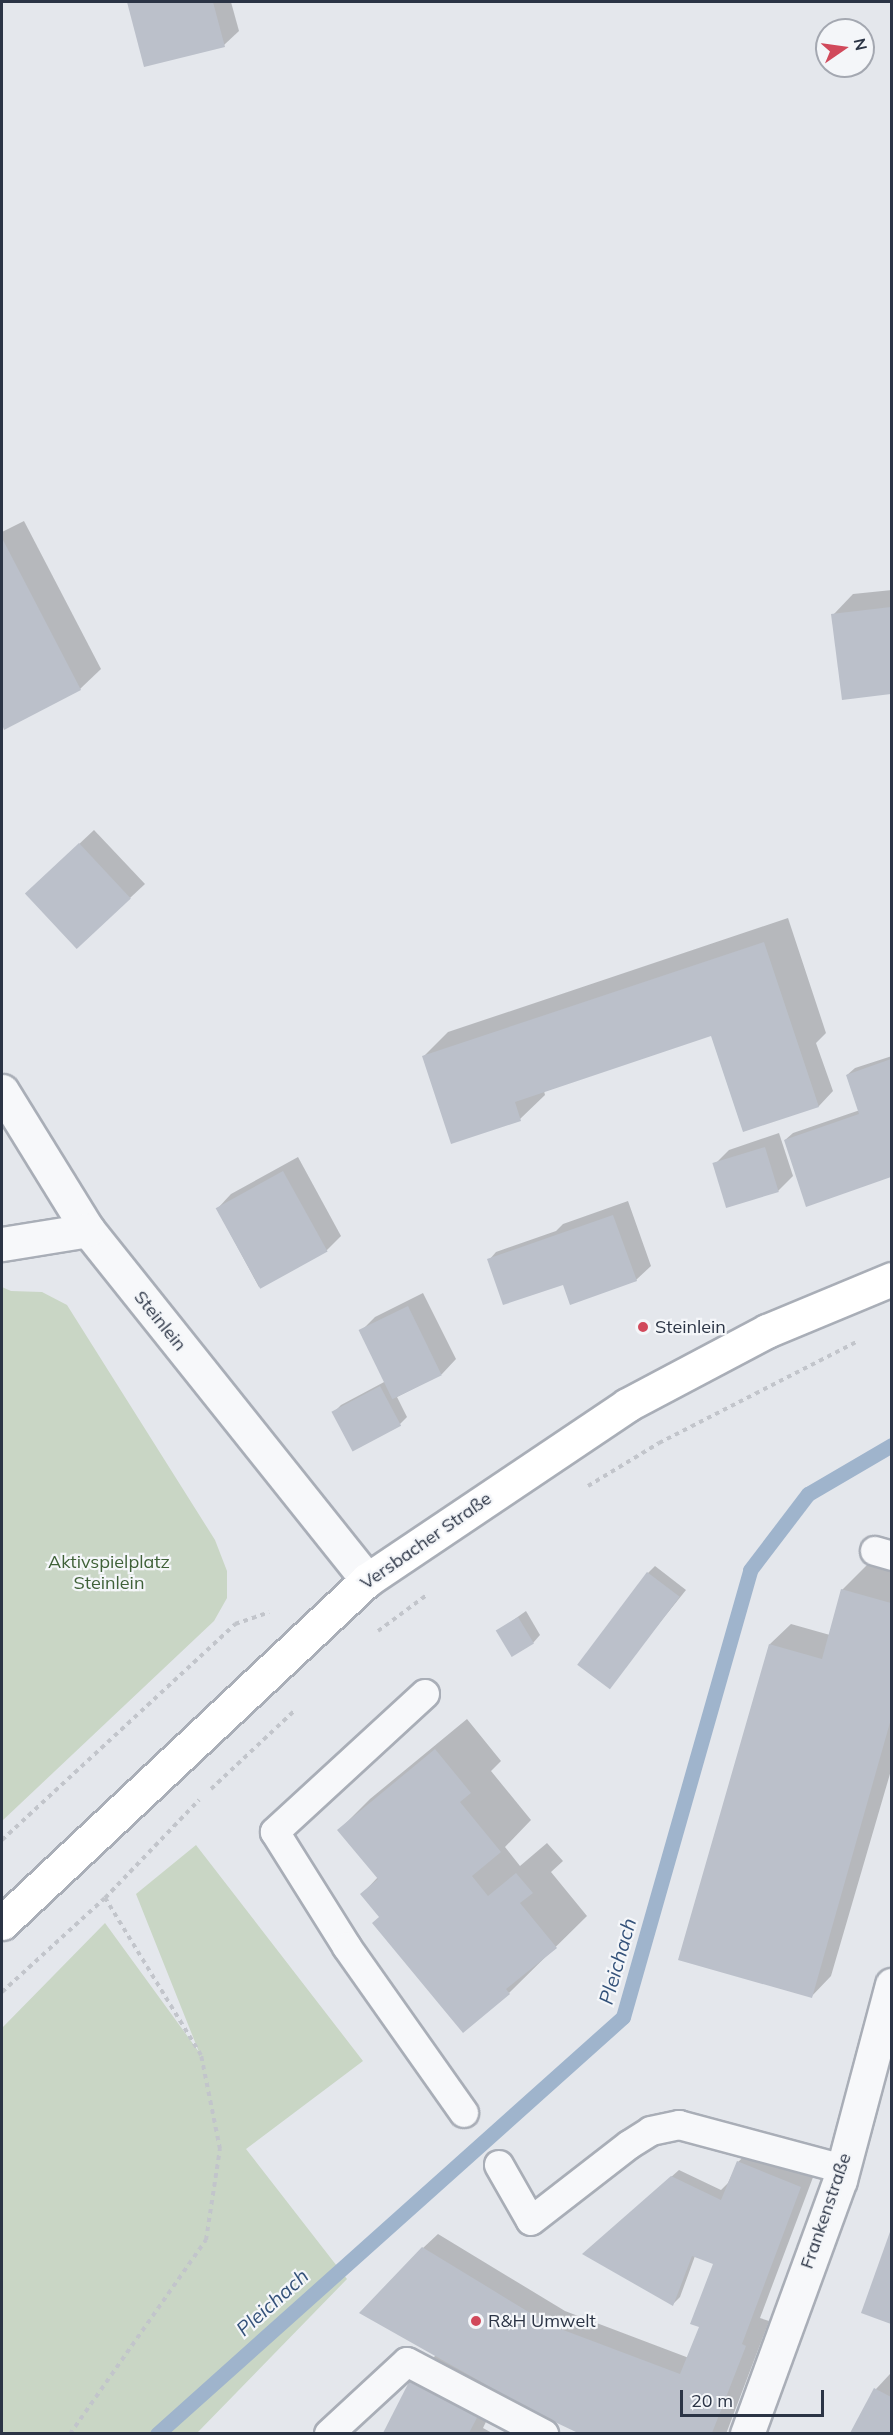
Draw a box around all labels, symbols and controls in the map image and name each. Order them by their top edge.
north arrow [815,18,875,78]
text: N [849,36,872,53]
street label: Steinlein [129,1287,191,1355]
place label: Steinlein [655,1316,726,1338]
marker: Steinlein [636,1320,650,1334]
street label: Versbacher Straße [356,1488,496,1594]
park label: Aktivspielplatz Steinlein [48,1552,170,1594]
water label: Pleichach [593,1915,641,2007]
street label: Frankenstraße [796,2150,856,2272]
water label: Pleichach [231,2263,313,2341]
place label: R&H Umwelt [488,2310,596,2332]
marker: R&H Umwelt [469,2314,483,2328]
scale bar [683,2378,827,2416]
text: 20 m [691,2389,733,2412]

